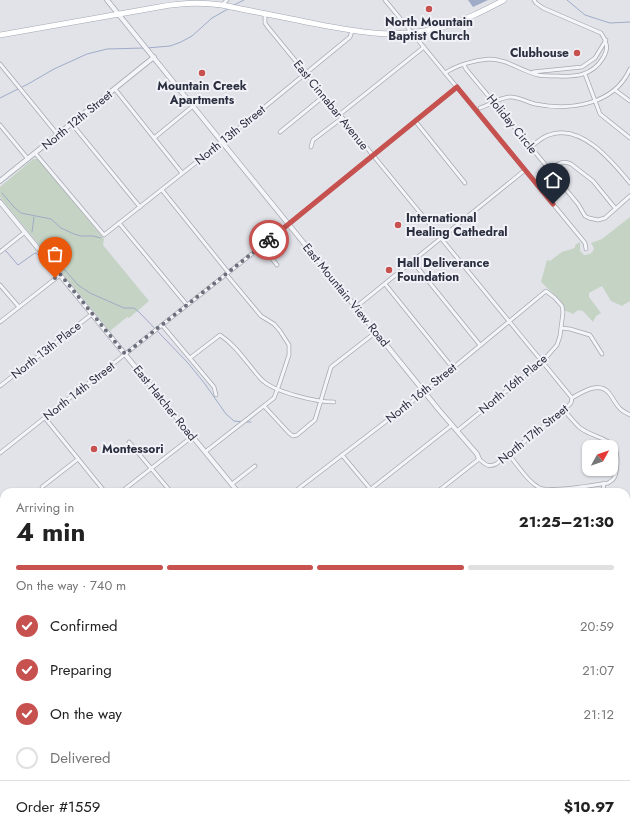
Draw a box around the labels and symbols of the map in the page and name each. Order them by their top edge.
marker: North Mountain Baptist Church [424,4,434,14]
place label: North Mountain Baptist Church [385,13,473,45]
place label: Clubhouse [510,44,569,62]
marker: Clubhouse [572,48,582,58]
street label: East Cinnabar Avenue [289,56,373,154]
marker: Mountain Creek Apartments [197,68,207,78]
place label: Mountain Creek Apartments [157,77,247,109]
street label: North 12th Street [38,86,116,154]
street label: Holiday Circle [482,90,542,158]
street label: North 13th Street [191,101,269,169]
pin [536,163,570,204]
place label: International Healing Cathedral [406,209,508,241]
courier [249,220,289,260]
marker: International Healing Cathedral [393,220,403,230]
pin [38,237,72,278]
street label: East Mountain View Road [298,239,394,351]
place label: Hall Deliverance Foundation [397,254,489,286]
marker: Hall Deliverance Foundation [384,265,394,275]
street label: North 13th Place [7,317,85,383]
street label: North 16th Place [475,350,551,418]
street label: North 14th Street [39,357,119,425]
street label: North 16th Street [382,359,460,427]
street label: East Hatcher Road [129,361,201,445]
street label: North 17th Street [494,400,572,468]
place label: Montessori [102,440,164,458]
north arrow [582,440,618,476]
marker: Montessori [89,444,99,454]

